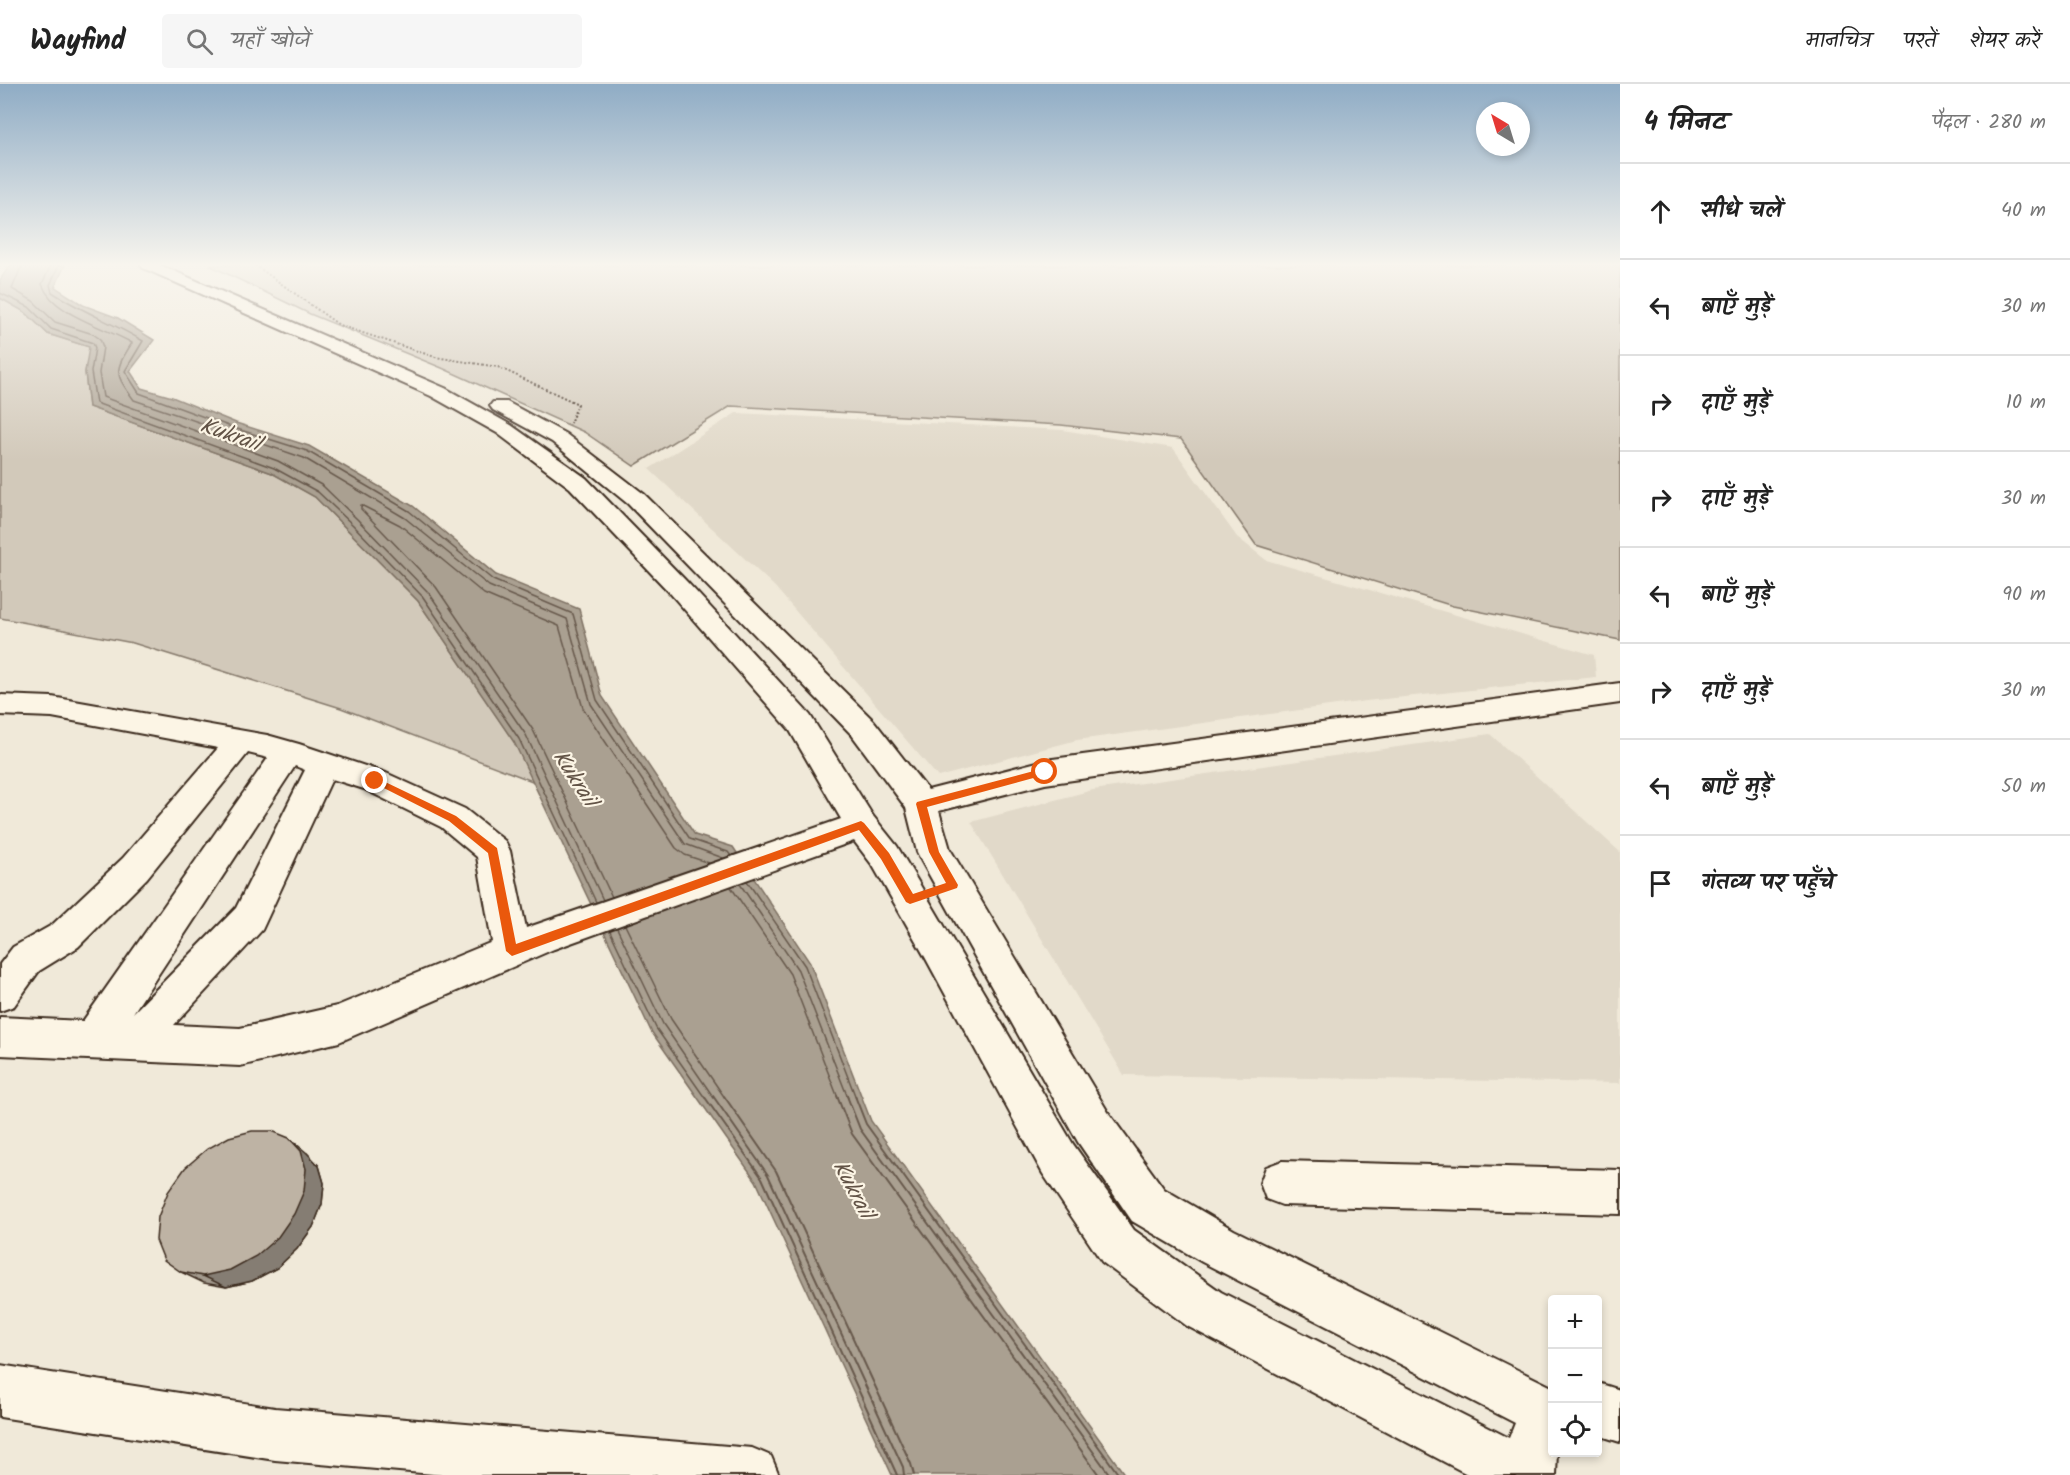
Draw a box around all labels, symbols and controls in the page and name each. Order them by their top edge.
search box [162,14,582,68]
text: Wayfind [30,19,126,64]
text: यहाँ खोजें [231,24,310,59]
icon: search [183,25,216,58]
text: मानचित्र [1806,25,1871,58]
text: परतें [1904,25,1936,58]
text: शेयर करें [1969,25,2040,58]
north arrow [1476,102,1530,156]
text: 4 मिनट [1644,102,1727,144]
text: पैदल · 280 m [1932,107,2046,139]
text: सीधे चलें [1701,194,1782,229]
icon: ahead [1644,195,1677,228]
text: 40 m [2001,195,2046,227]
text: बाएँ मुड़ें [1701,290,1772,325]
icon: left [1644,291,1677,324]
text: 30 m [2001,291,2046,323]
text: दाएँ मुड़ें [1701,386,1770,421]
icon: right [1644,387,1677,420]
text: 10 m [2006,387,2046,419]
water label: Kukrail [195,409,269,464]
text: दाएँ मुड़ें [1701,482,1770,517]
icon: right [1644,483,1677,516]
text: 30 m [2001,483,2046,515]
text: बाएँ मुड़ें [1701,578,1772,613]
icon: left [1644,579,1677,612]
text: 90 m [2002,579,2046,611]
text: दाएँ मुड़ें [1701,674,1770,709]
icon: right [1644,675,1677,708]
text: 30 m [2001,675,2046,707]
water label: Kukrail [542,743,608,818]
route start [1031,758,1057,784]
route end [361,767,387,793]
text: बाएँ मुड़ें [1701,770,1772,805]
icon: left [1644,771,1677,804]
text: 50 m [2001,771,2046,803]
text: गंतव्य पर पहुँचे [1701,866,1834,901]
icon: arrive [1644,867,1677,900]
water label: Kukrail [822,1154,884,1230]
map controls [1548,1295,1602,1457]
button: + [1548,1295,1602,1349]
button: − [1548,1349,1602,1403]
button: locate [1548,1403,1602,1457]

